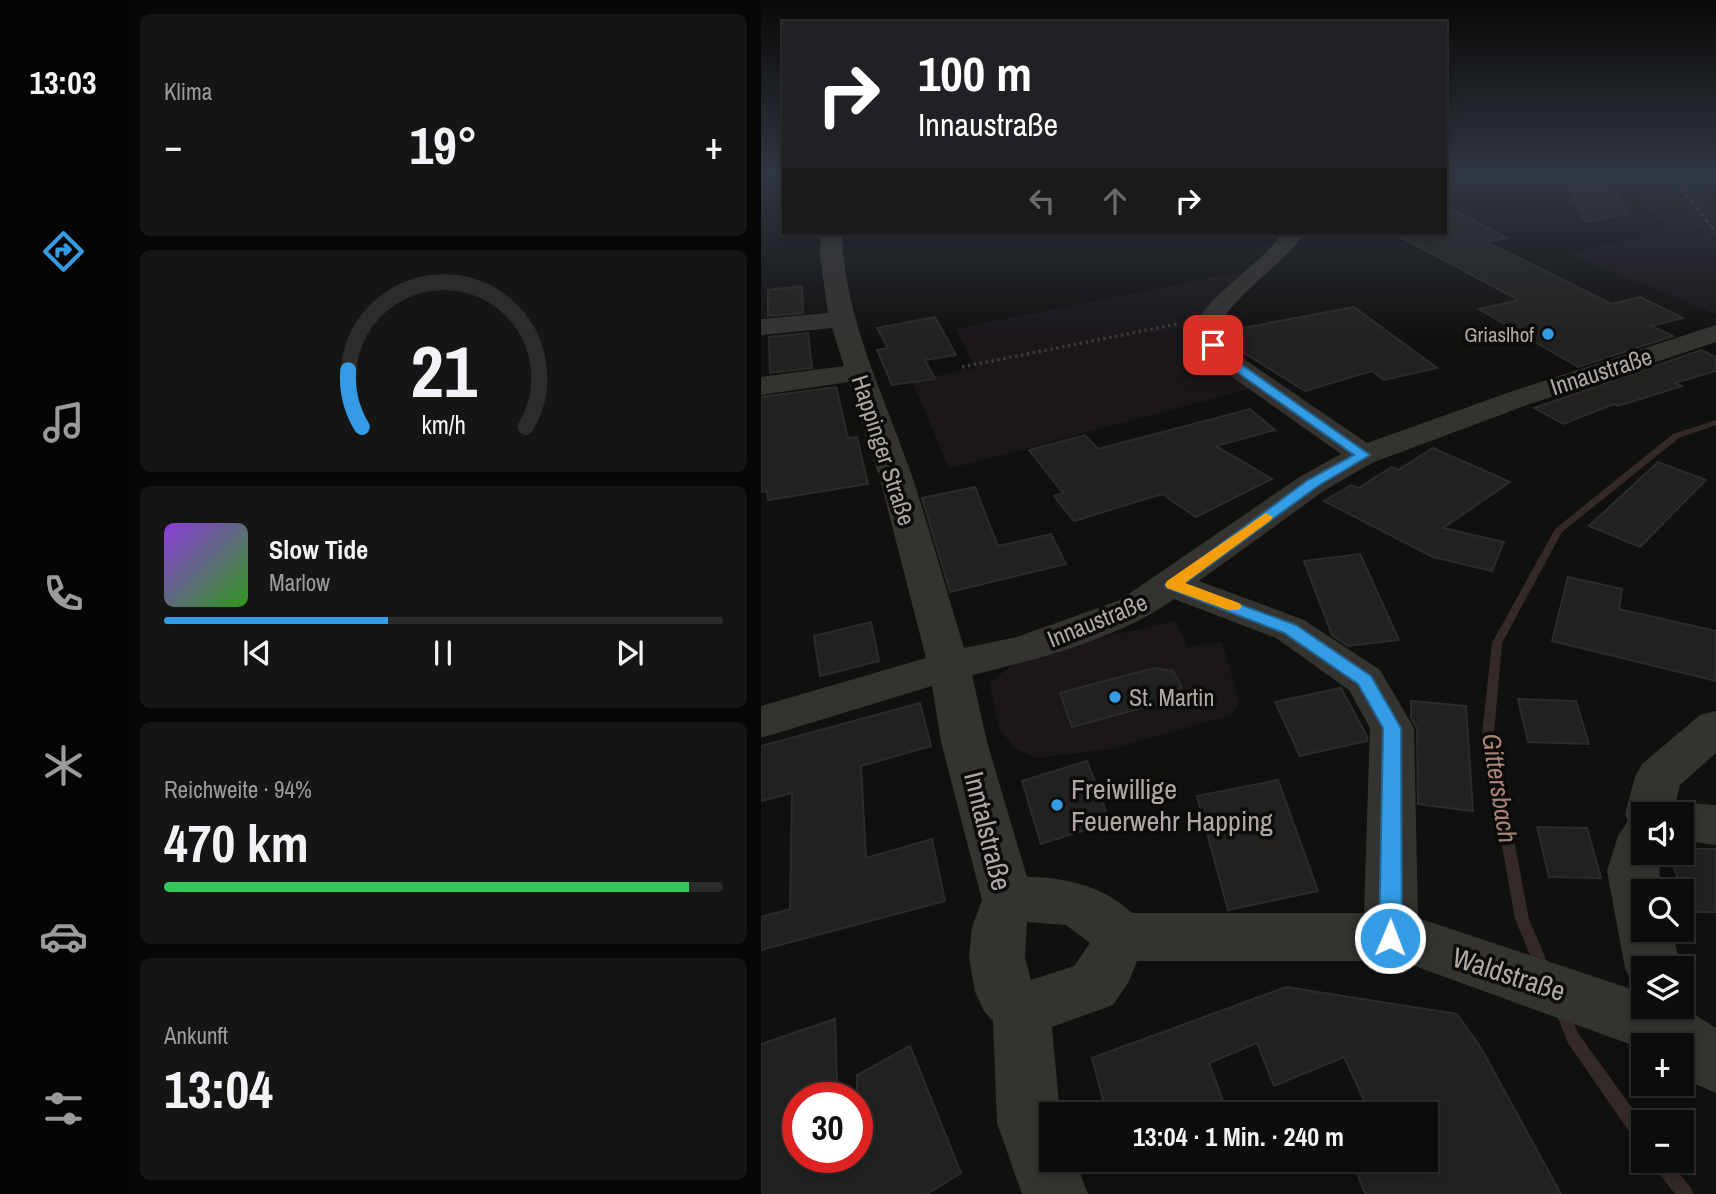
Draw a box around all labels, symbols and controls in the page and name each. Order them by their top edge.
text: 100 m [918,40,1032,106]
icon: right [803,49,894,140]
text: 13:03 [29,61,97,104]
text: Klima [164,76,212,107]
text: Innaustraße [918,103,1058,146]
text: 19° [409,110,478,180]
text: − [164,120,182,171]
text: + [705,120,723,171]
icon: left [1023,182,1061,220]
icon: ahead [1096,182,1134,220]
icon: right [1169,182,1207,220]
icon: directions [39,227,88,276]
pin [1183,315,1243,375]
place label: Griaslhof [1464,320,1534,349]
text: 21 [410,322,477,420]
icon: arrive [1194,326,1232,364]
marker: Griaslhof [1540,326,1556,342]
street label: Innaustraße [1546,340,1656,402]
street label: Happinger Straße [845,371,923,529]
icon: music [39,398,88,447]
text: km/h [421,408,466,442]
text: Slow Tide [269,532,368,567]
text: Marlow [269,567,330,598]
icon: phone [39,569,88,618]
street label: Innaustraße [1042,585,1152,655]
icon: previous [238,634,276,672]
icon: pause [424,634,462,672]
icon: next [611,634,649,672]
place label: St. Martin [1129,681,1214,713]
marker: St. Martin [1107,689,1123,705]
water label: Gittersbach [1474,731,1526,845]
icon: climate [39,741,88,790]
street label: Inntalstraße [955,768,1021,894]
place label: Freiwillige Feuerwehr Happing [1071,770,1273,840]
text: Reichweite · 94% [164,774,312,805]
marker: Freiwillige Feuerwehr Happing [1049,797,1065,813]
map controls [1631,802,1694,1173]
button: sound [1631,802,1694,865]
text: 470 km [164,808,309,878]
button: search [1631,879,1694,942]
position arrow [1353,901,1427,975]
icon: car [39,912,88,961]
street label: Waldstraße [1448,938,1570,1010]
button: layers [1631,956,1694,1019]
text: Ankunft [164,1020,228,1051]
button: + [1631,1033,1694,1096]
text: 13:04 [164,1054,273,1124]
speed limit sign: 30 [782,1082,873,1173]
icon: filters [39,1084,88,1133]
button: − [1631,1110,1694,1173]
text: 13:04 · 1 Min. · 240 m [1133,1119,1344,1154]

